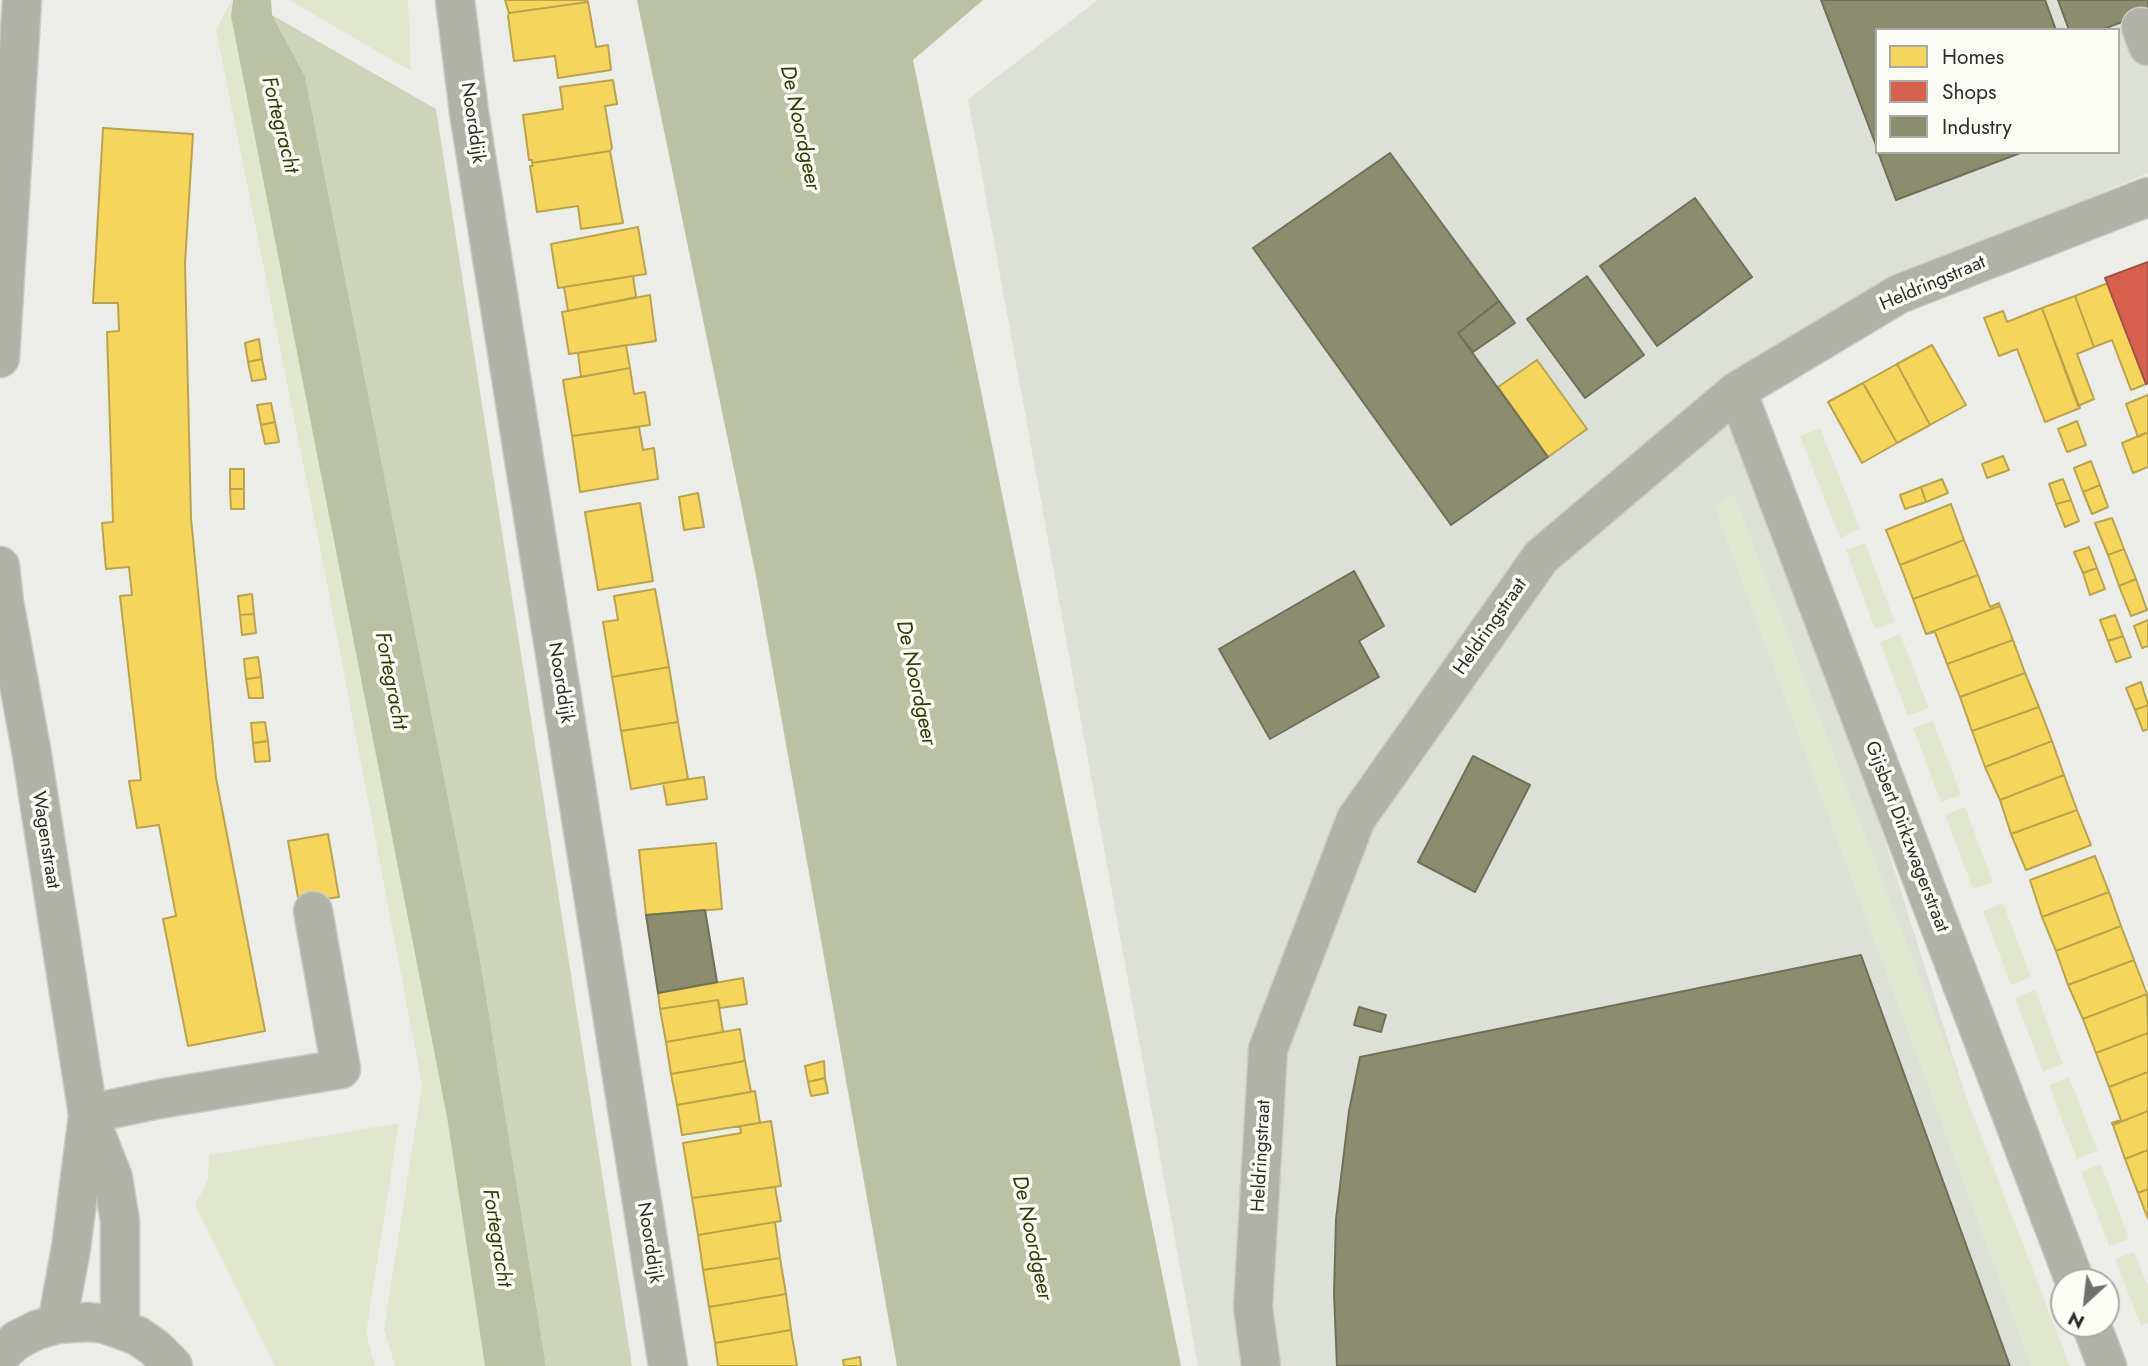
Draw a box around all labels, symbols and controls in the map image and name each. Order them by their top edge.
legend [1875,28,2120,154]
text: Homes [1942,42,2004,72]
water label: De Noordgeer [773,63,825,193]
water label: Fortegracht [255,74,303,176]
text: Shops [1942,77,1996,107]
street label: Noorddijk [455,81,489,165]
text: Industry [1942,112,2012,142]
street label: Heldringstraat [1877,252,1989,316]
street label: Heldringstraat [1449,574,1533,680]
water label: De Noordgeer [889,618,941,748]
water label: Fortegracht [368,630,412,732]
street label: Noorddijk [542,641,578,725]
street label: Gijsbert Dirkzwagerstraat [1859,738,1953,936]
street label: Wagenstraat [26,790,64,890]
street label: Heldringstraat [1248,1099,1276,1213]
water label: De Noordgeer [1005,1173,1057,1303]
water label: Fortegracht [476,1187,516,1289]
street label: Noorddijk [631,1201,667,1285]
north arrow [2050,1268,2120,1338]
text: N [2063,1305,2089,1336]

